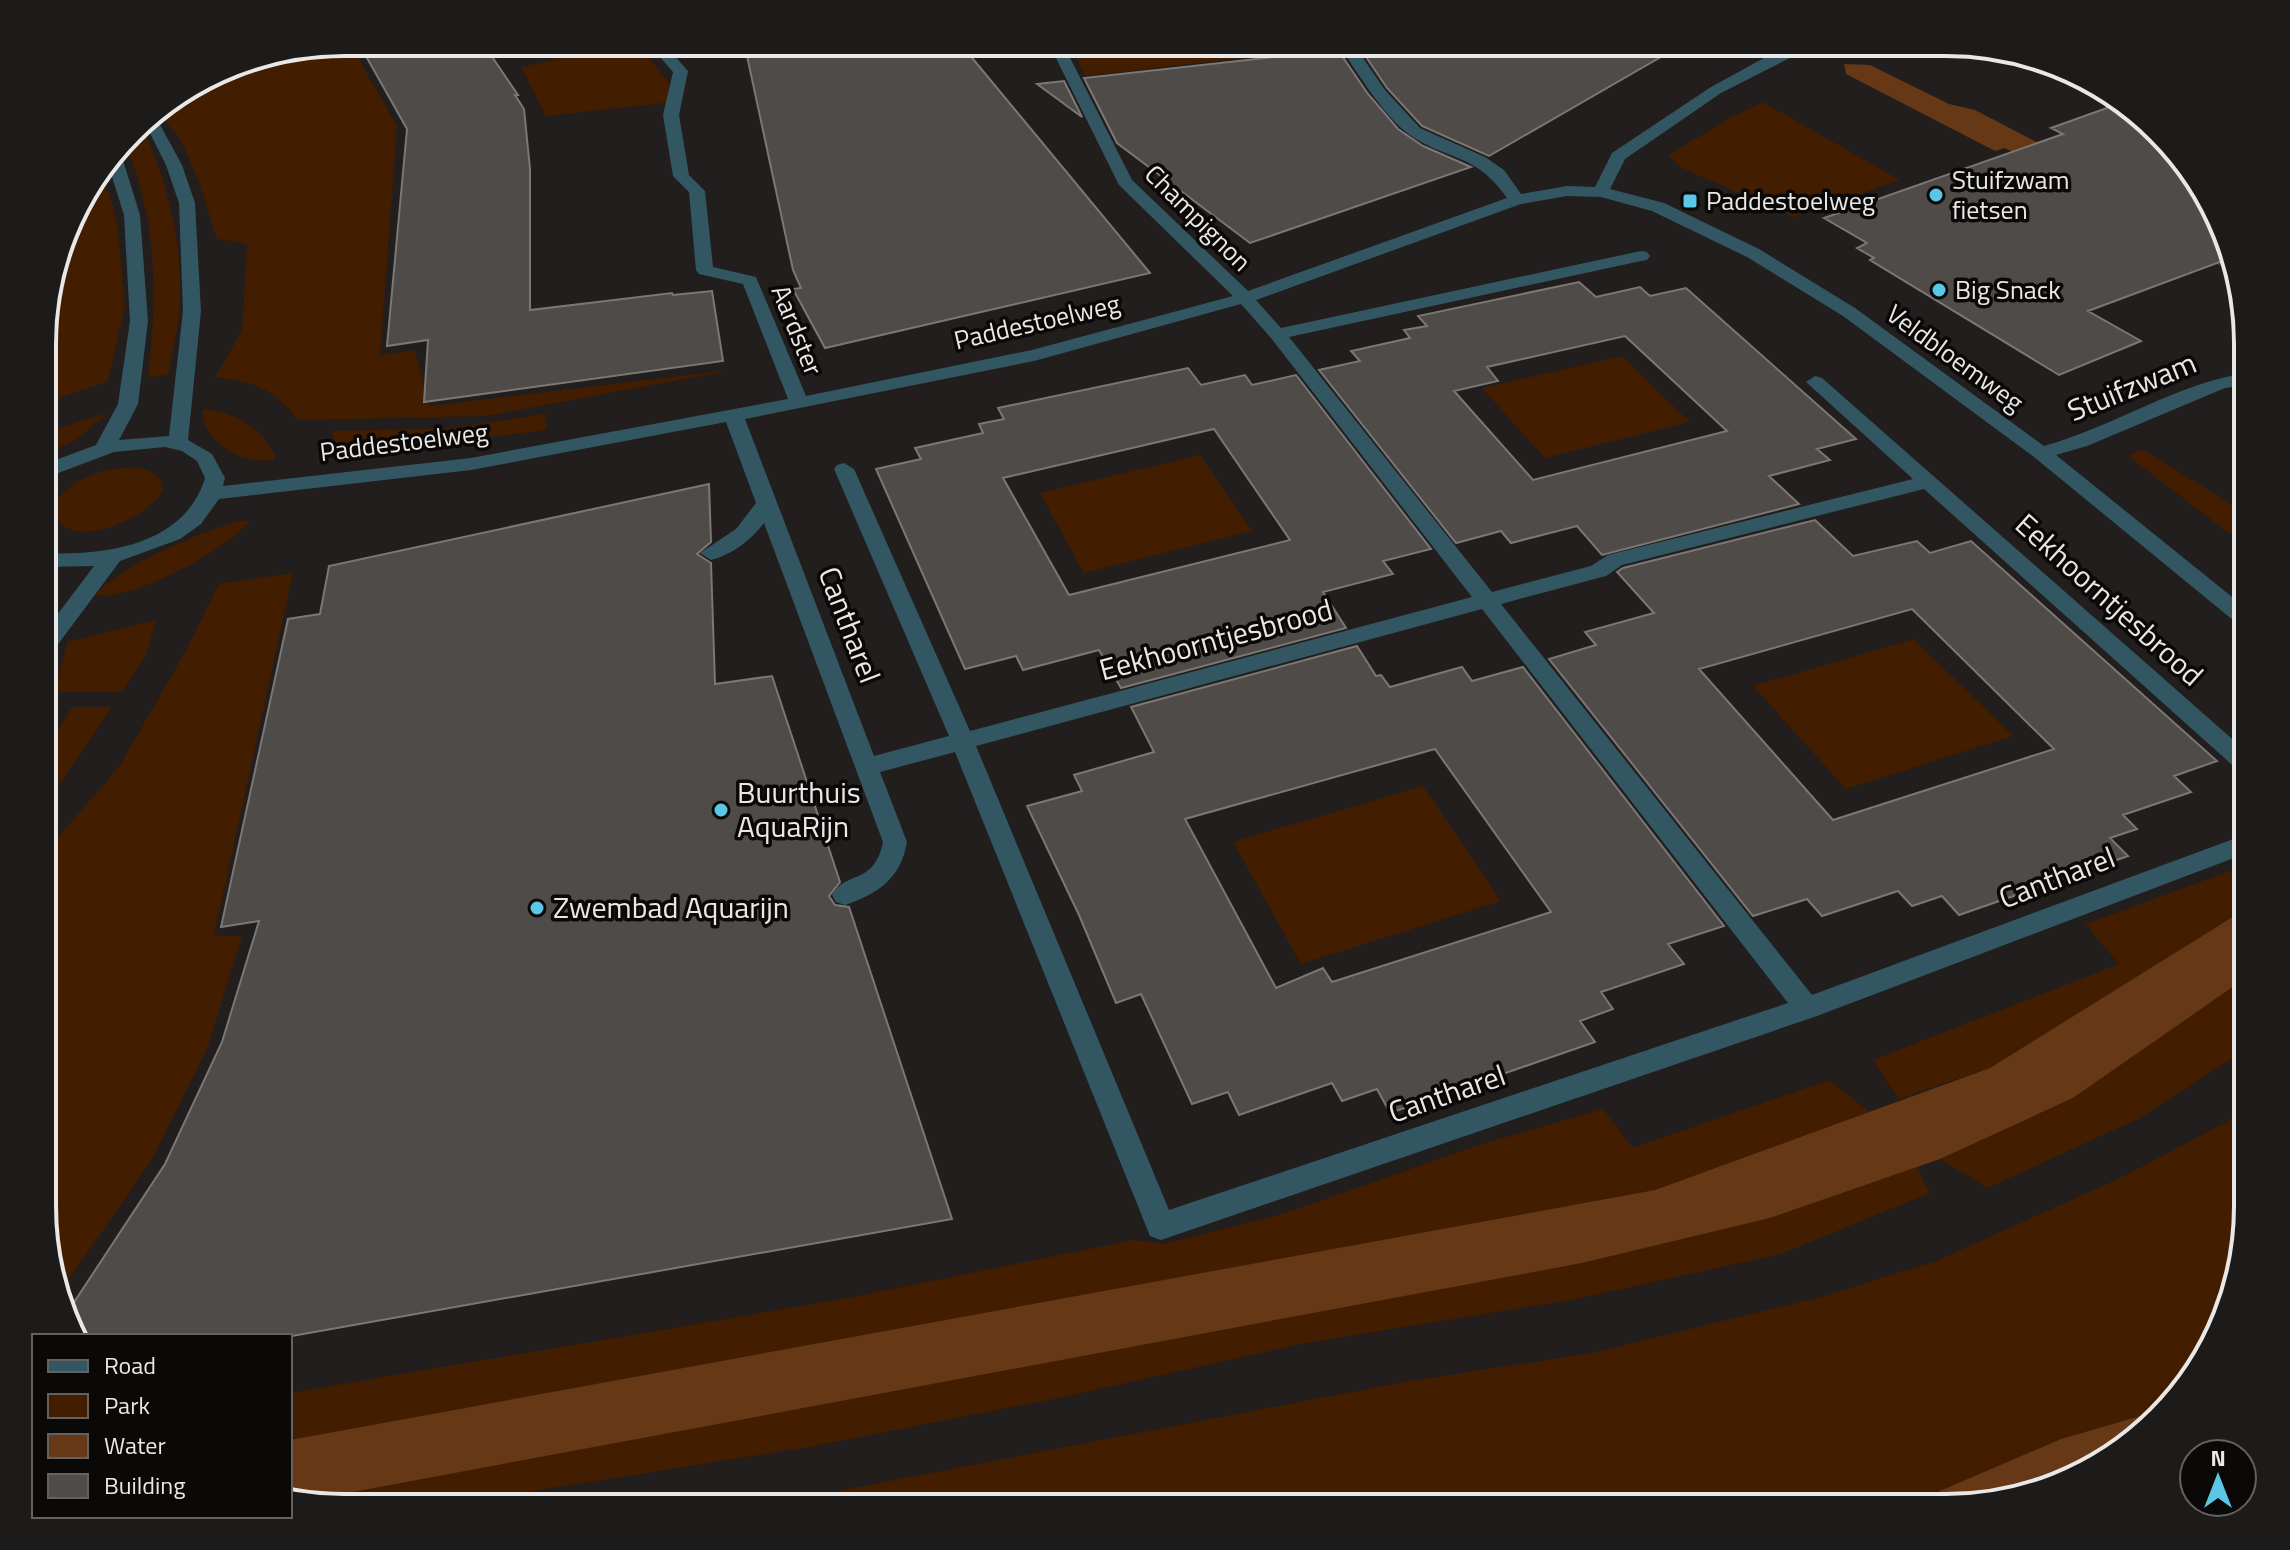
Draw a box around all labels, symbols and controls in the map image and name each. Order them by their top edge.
street label: Champignon [1136,155,1261,280]
place label: Stuifzwam fietsen [1952,160,2069,229]
place label: Paddestoelweg [1706,181,1875,220]
marker: Stuifzwam fietsen [1927,186,1945,204]
marker: Paddestoelweg [1681,192,1699,210]
place label: Big Snack [1955,270,2061,309]
street label: Aardster [762,279,833,381]
marker: Big Snack [1930,281,1948,299]
street label: Paddestoelweg [950,283,1124,360]
street label: Veldbloemweg [1878,294,2032,421]
street label: Stuifzwam [2060,339,2203,433]
street label: Paddestoelweg [318,412,490,471]
street label: Eekhoorntjesbrood [2005,502,2214,697]
street label: Cantharel [807,560,893,689]
street label: Eekhoorntjesbrood [1094,586,1337,692]
place label: Buurthuis AquaRijn [737,769,861,849]
marker: Buurthuis AquaRijn [712,801,730,819]
street label: Cantharel [1992,834,2121,920]
place label: Zwembad Aquarijn [553,884,789,930]
marker: Zwembad Aquarijn [528,899,546,917]
street label: Cantharel [1382,1052,1511,1135]
legend [32,1334,292,1518]
text: Road [104,1347,156,1383]
text: Park [104,1387,150,1423]
text: Water [104,1427,166,1463]
north arrow [2178,1438,2258,1518]
text: N [2210,1441,2226,1475]
text: Building [104,1467,186,1503]

